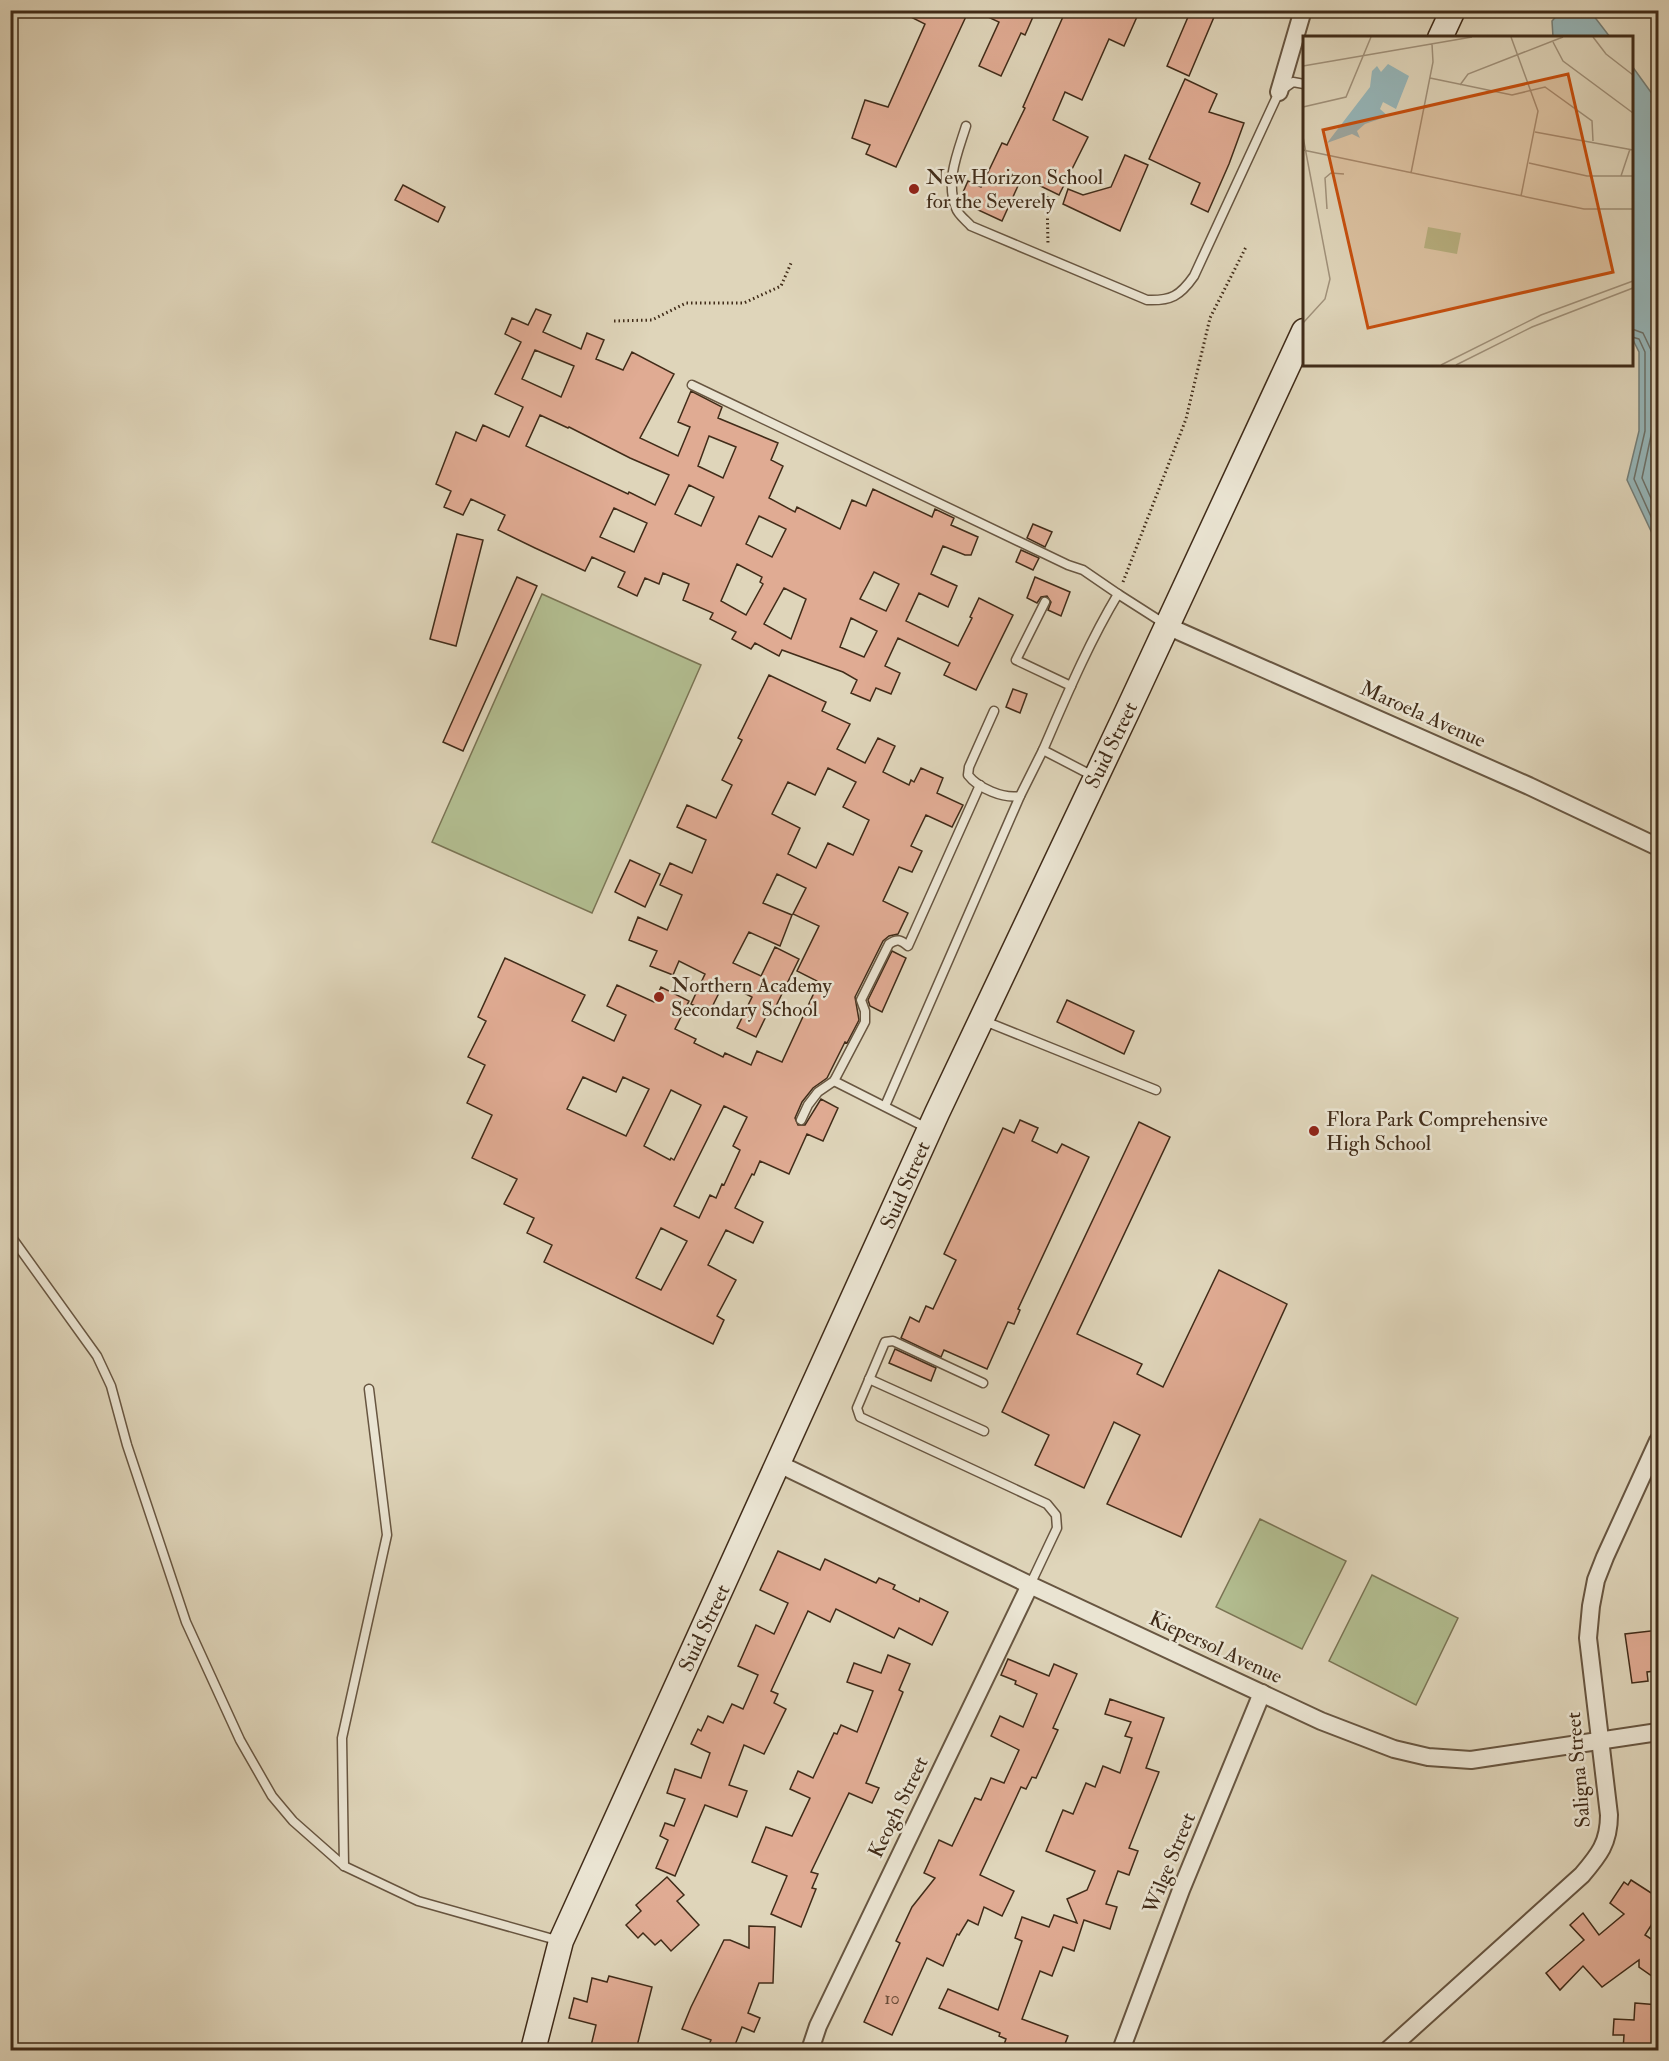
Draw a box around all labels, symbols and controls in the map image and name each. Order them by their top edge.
inset map [1303,36,1633,366]
place label: New Horizon School for the Severely [926,164,1104,215]
marker: New Horizon School for the Severely [907,182,921,196]
street label: Maroela Avenue [1356,675,1490,754]
street label: Suid Street [1079,697,1144,793]
place label: Northern Academy Secondary School [671,972,832,1023]
marker: Northern Academy Secondary School [652,990,666,1004]
place label: Flora Park Comprehensive High School [1326,1106,1548,1157]
marker: Flora Park Comprehensive High School [1307,1124,1321,1138]
street label: Suid Street [874,1137,937,1233]
street label: Suid Street [673,1580,736,1676]
street label: Kiepersol Avenue [1145,1605,1287,1690]
street label: Saligna Street [1560,1711,1597,1829]
street label: Keogh Street [862,1752,935,1862]
street label: Wilge Street [1137,1809,1202,1919]
house number: 10 [884,1987,900,2010]

